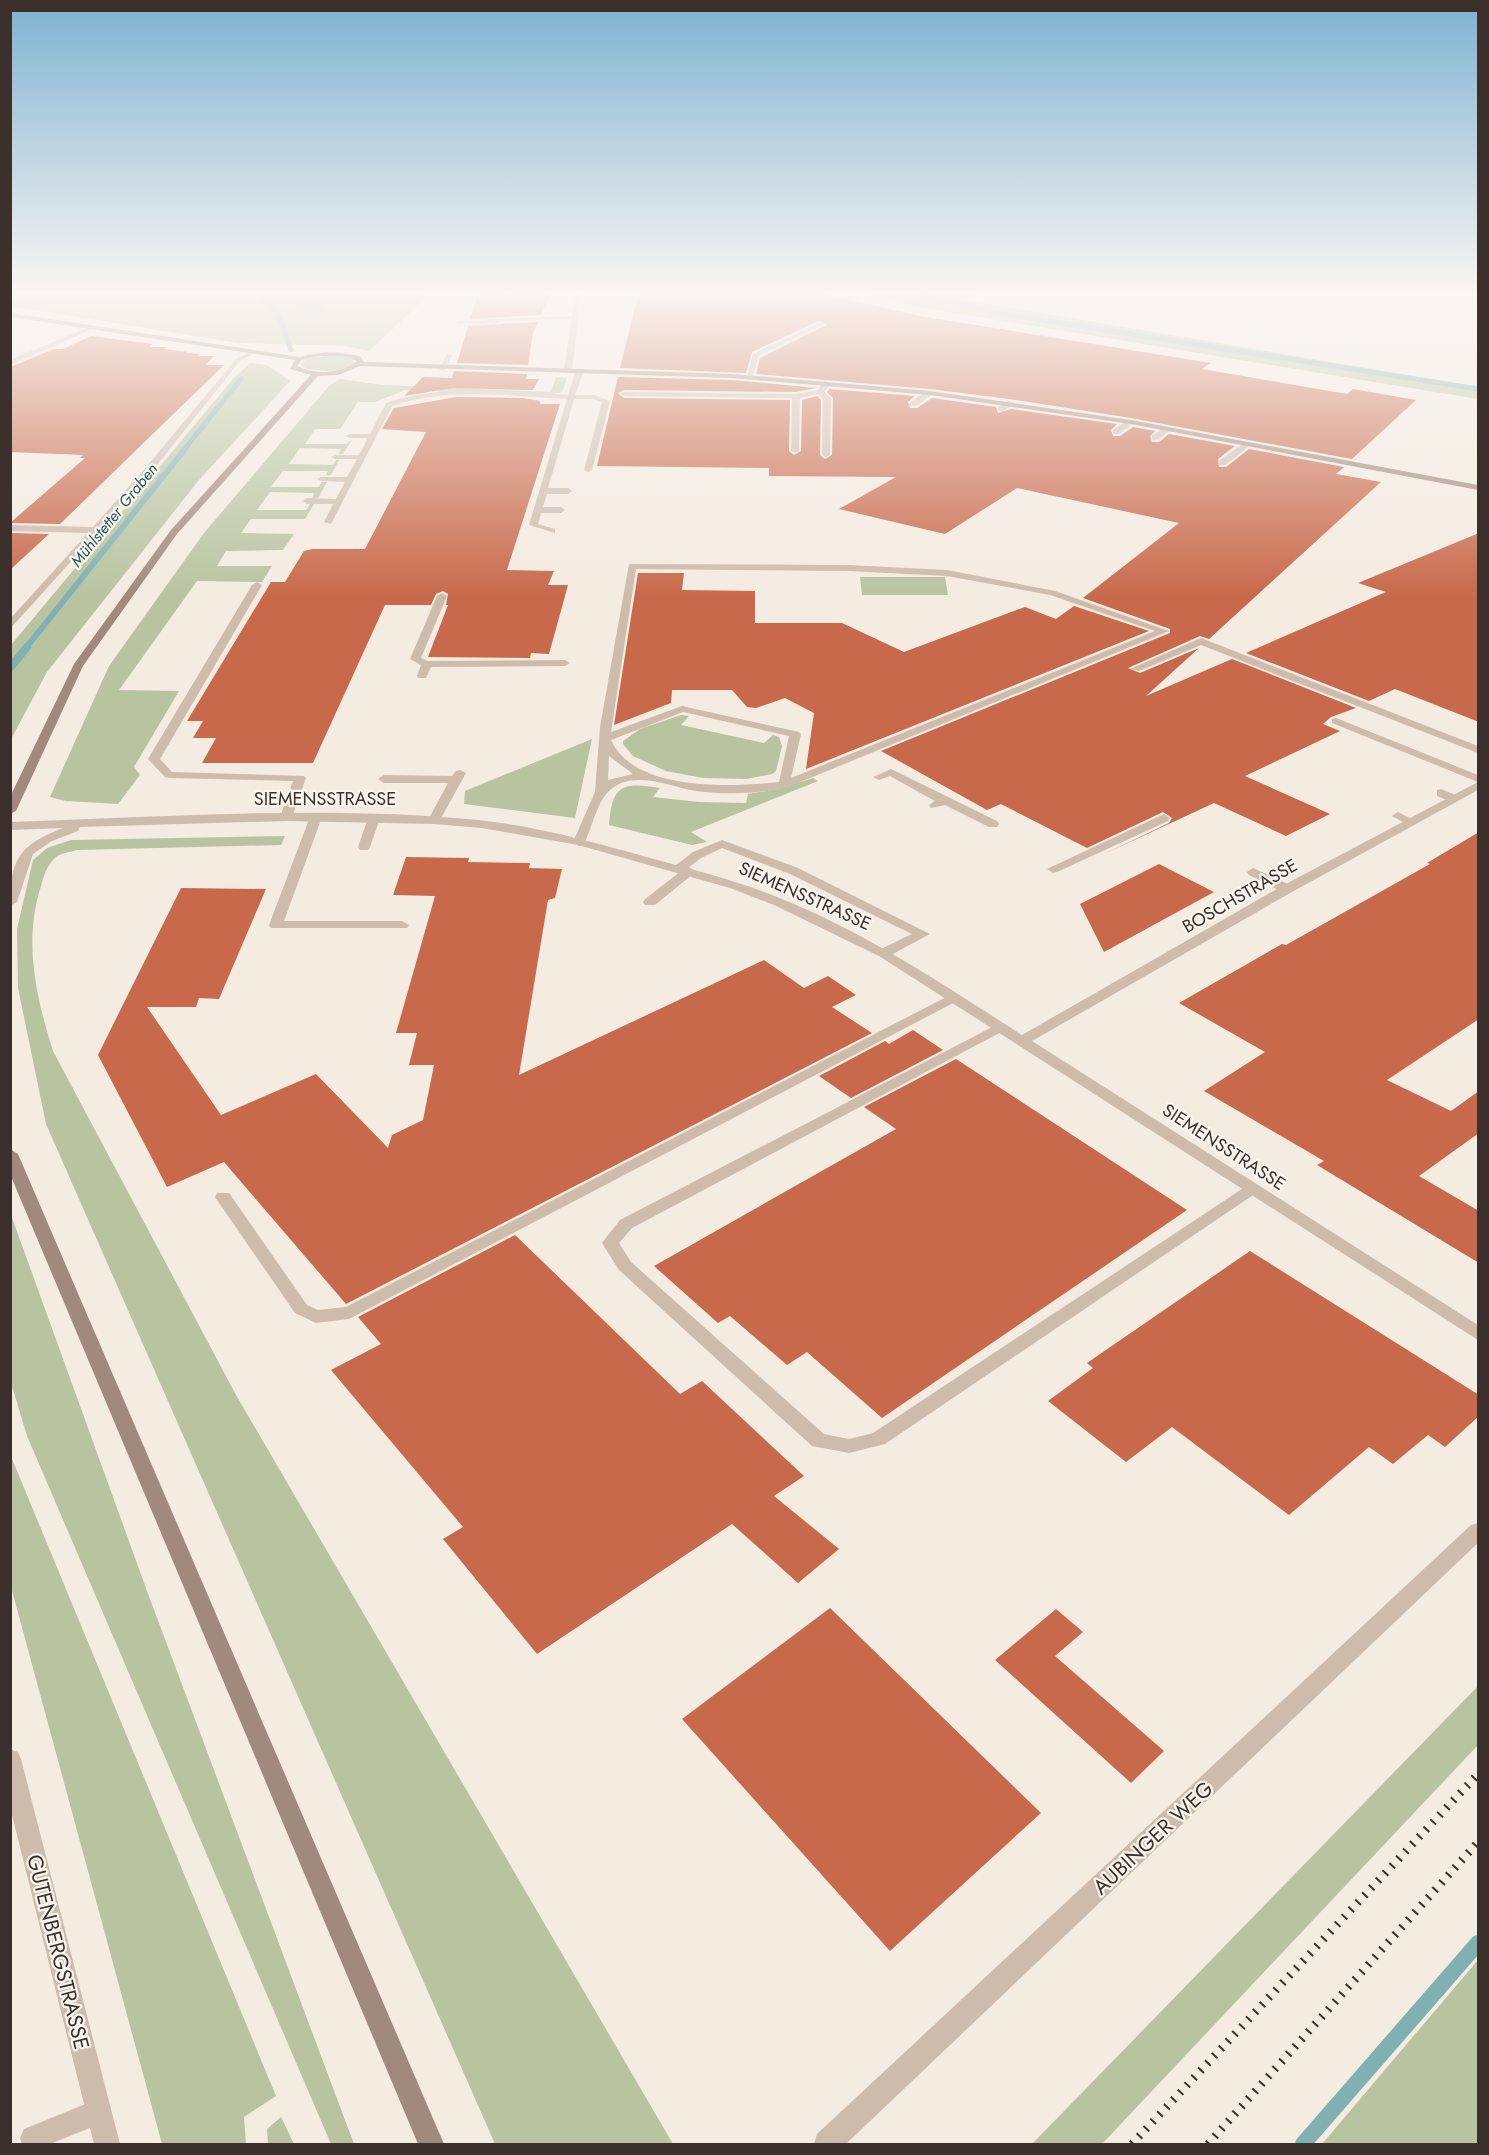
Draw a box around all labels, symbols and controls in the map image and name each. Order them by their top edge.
water label: Mühlstetter Graben [65,458,163,572]
street label: SIEMENSSTRASSE [254,786,396,812]
street label: BOSCHSTRASSE [1178,852,1302,940]
street label: SIEMENSSTRASSE [735,855,875,937]
street label: SIEMENSSTRASSE [1157,1097,1291,1197]
street label: AUBINGER WEG [1086,1774,1220,1902]
street label: GUTENBERGSTRASSE [19,1851,97,2053]

